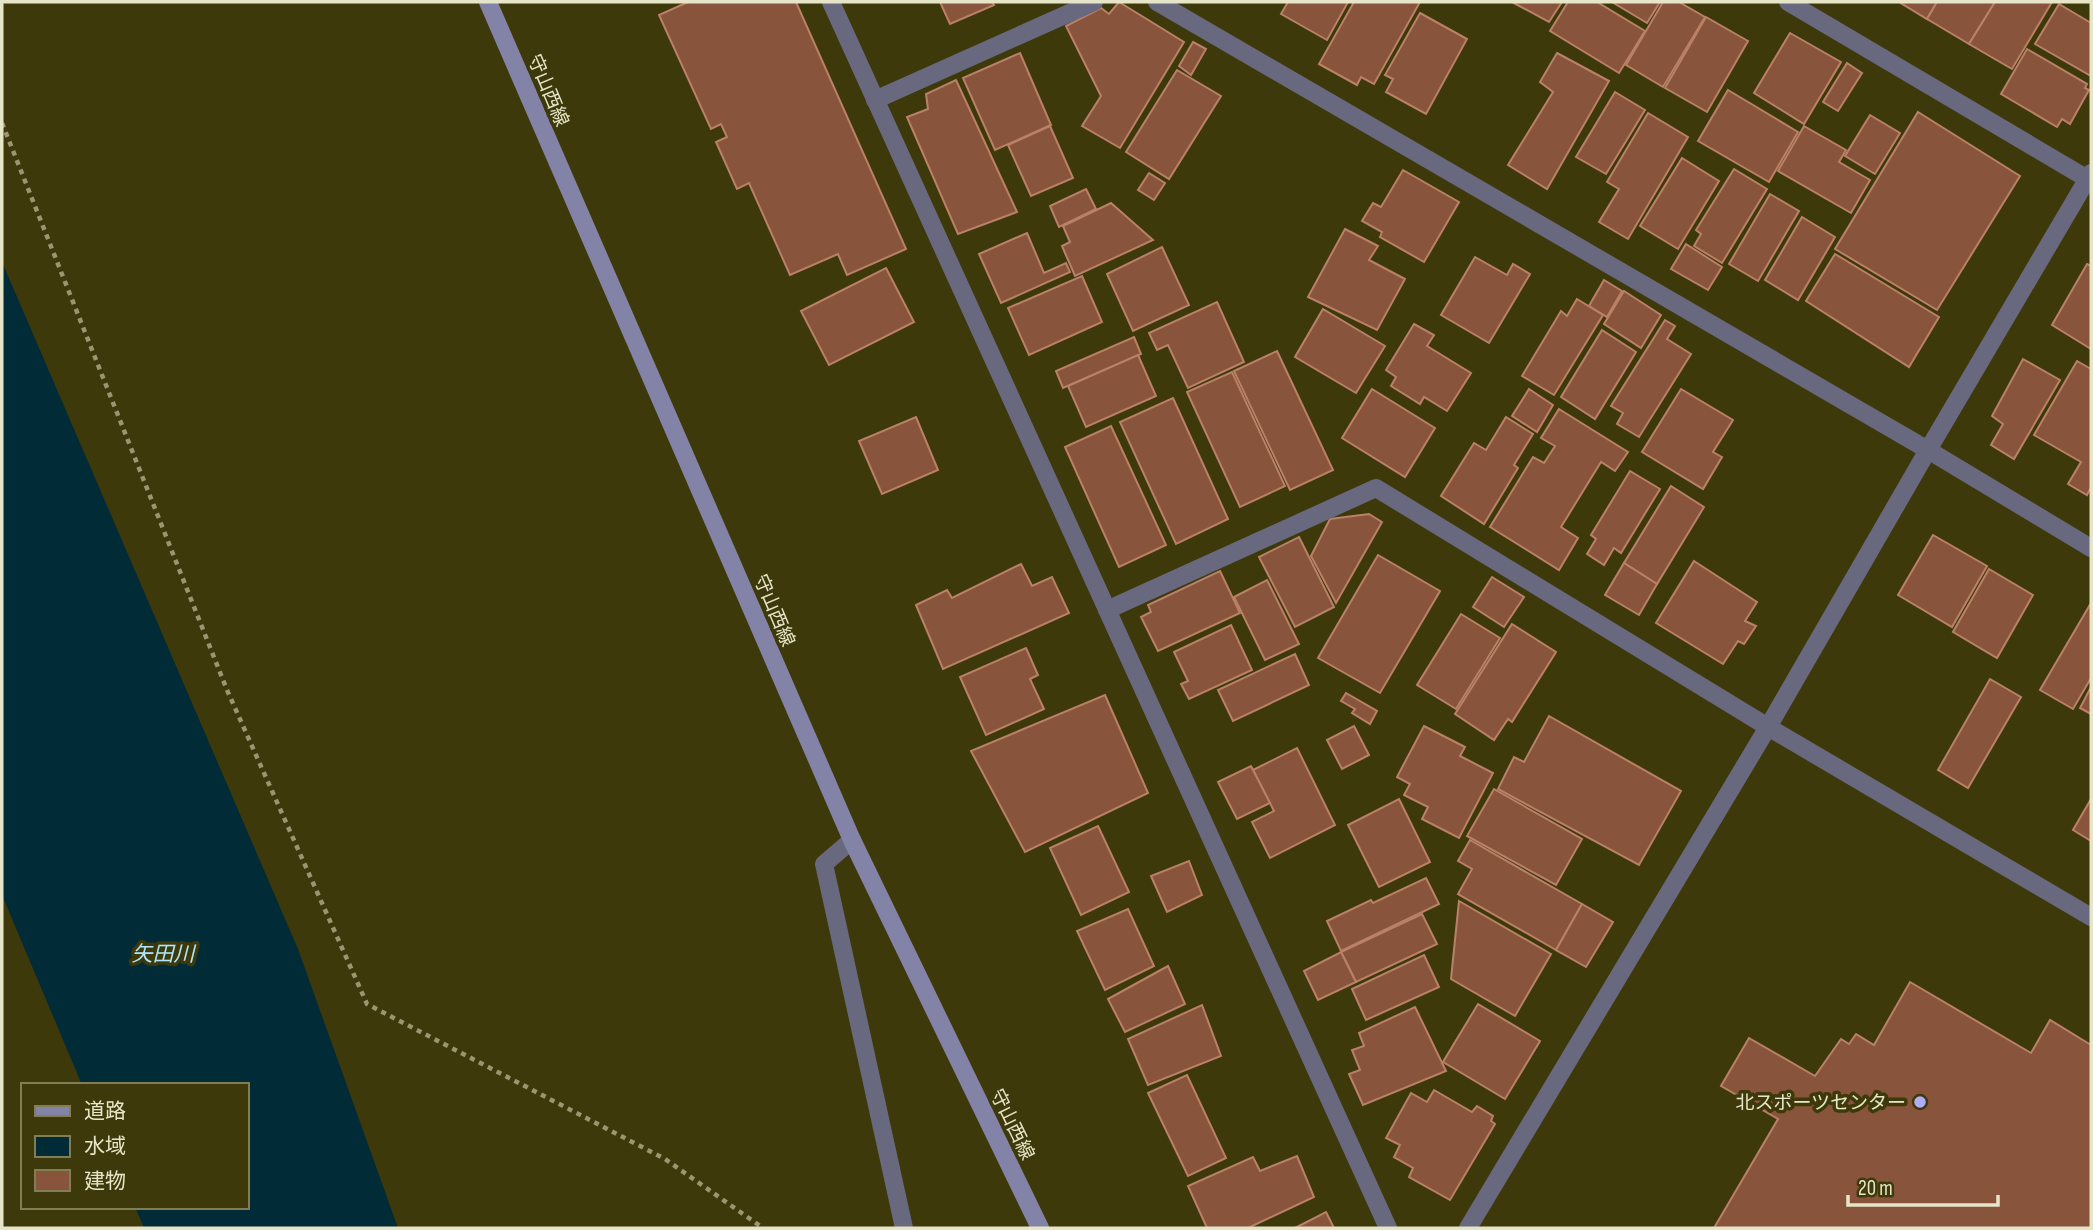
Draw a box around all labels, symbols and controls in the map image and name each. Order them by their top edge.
street label: 守山西線 [522,51,573,130]
street label: 守山西線 [748,571,799,650]
water label: 矢田川 [132,942,196,967]
legend [21,1083,248,1209]
street label: 守山西線 [985,1085,1039,1164]
place label: 北スポーツセンター [1735,1092,1906,1115]
marker: 北スポーツセンター [1912,1094,1928,1110]
text: 道路 [84,1099,126,1124]
text: 水域 [84,1134,126,1159]
scale bar [1848,1164,1998,1208]
text: 建物 [84,1169,126,1194]
text: 20 m [1858,1176,1893,1201]

